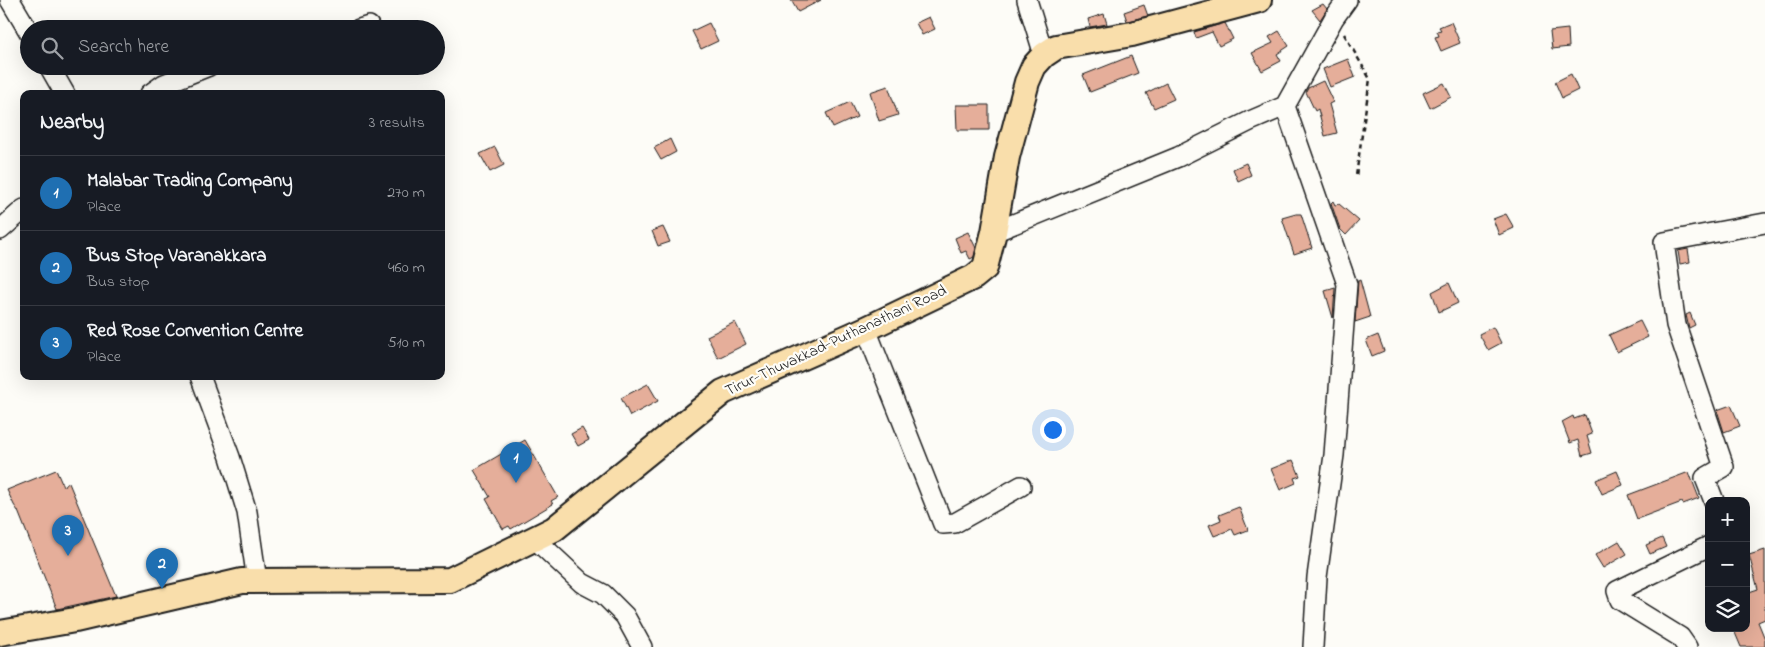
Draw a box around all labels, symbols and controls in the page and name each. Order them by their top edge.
search box [20,20,445,75]
icon: search [38,34,66,62]
text: Search here [78,34,169,61]
text: Nearby [40,108,104,138]
text: 3 results [369,111,425,135]
text: Malabar Trading Company [87,168,293,195]
text: 1 [53,181,59,205]
text: 270 m [387,181,425,205]
text: Place [87,195,121,219]
text: Bus Stop Varanakkara [87,243,267,270]
text: 2 [52,256,60,280]
text: 460 m [388,256,425,280]
text: Bus stop [87,270,150,294]
street label: Tirur-Thuvakkad-Puthanathani Road [721,279,951,403]
text: Red Rose Convention Centre [87,318,303,345]
text: 3 [53,331,59,355]
text: 510 m [387,331,425,355]
text: Place [87,345,121,369]
your location [1040,417,1066,443]
pin: 1 [500,442,532,483]
map controls [1705,497,1750,632]
button: + [1705,497,1750,542]
pin: 3 [52,515,84,556]
button: − [1705,542,1750,587]
pin: 2 [146,548,178,589]
button: layers [1705,587,1750,632]

